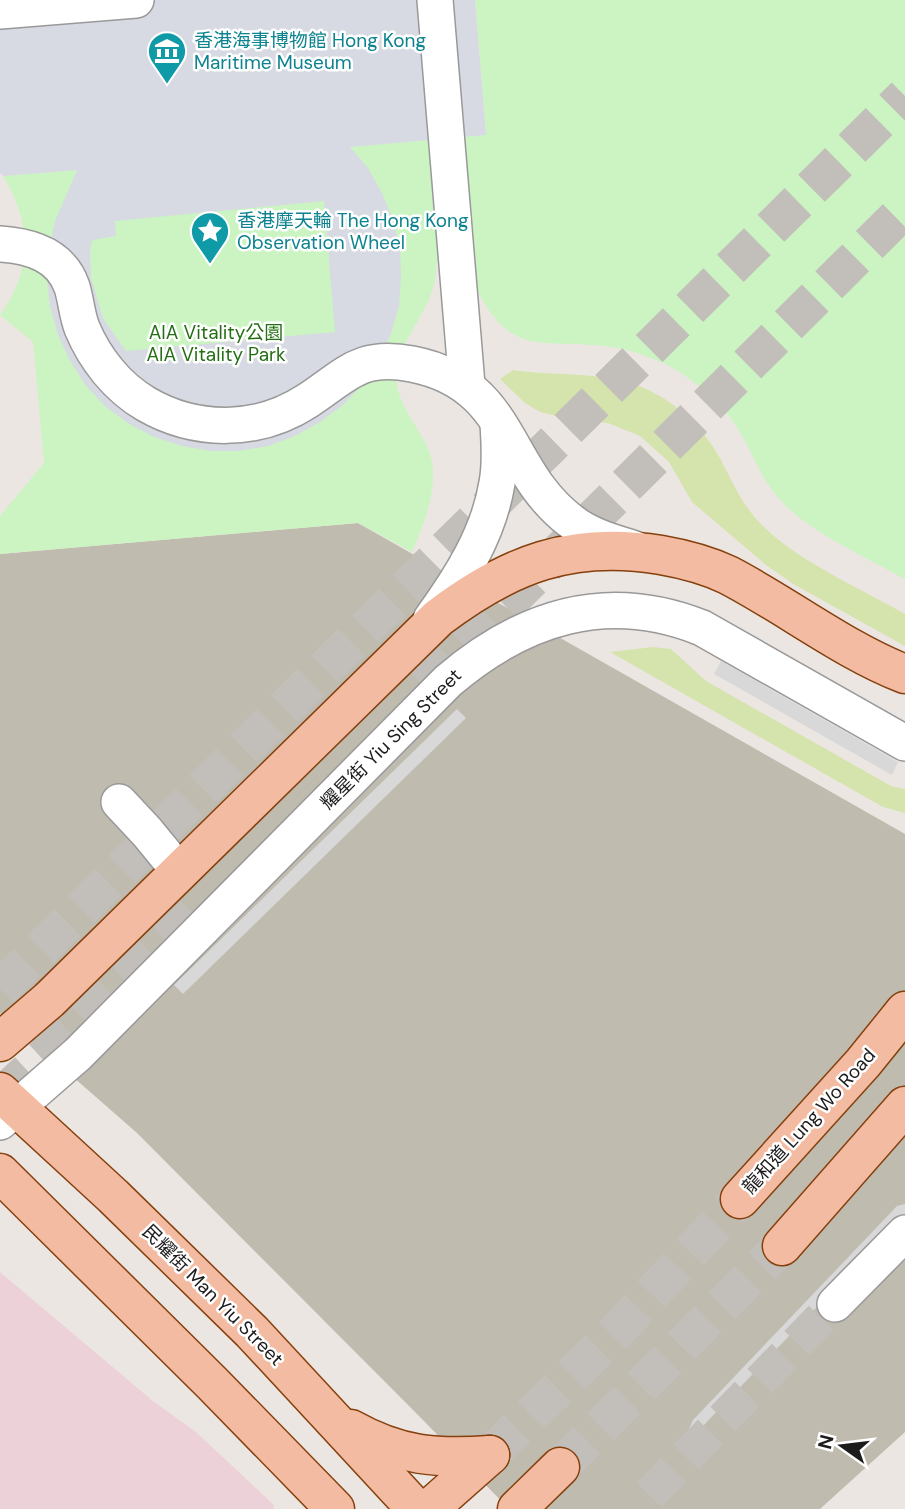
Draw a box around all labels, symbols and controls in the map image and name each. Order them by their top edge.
place label: 香港海事博物館 Hong Kong Maritime Museum [194,28,426,75]
museum icon: 香港海事博物館 Hong Kong Maritime Museum [146,30,188,85]
place label: 香港摩天輪 The Hong Kong Observation Wheel [237,208,469,255]
place icon: 香港摩天輪 The Hong Kong Observation Wheel [189,210,231,265]
park label: AIA Vitality公園 AIA Vitality Park [146,320,286,367]
street label: 耀星街 Yiu Sing Street [315,663,467,815]
street label: 龍和道 Lung Wo Road [737,1043,881,1199]
street label: 民耀街 Man Yiu Street [137,1219,289,1371]
north arrow [807,1411,877,1481]
text: N [812,1432,840,1452]

